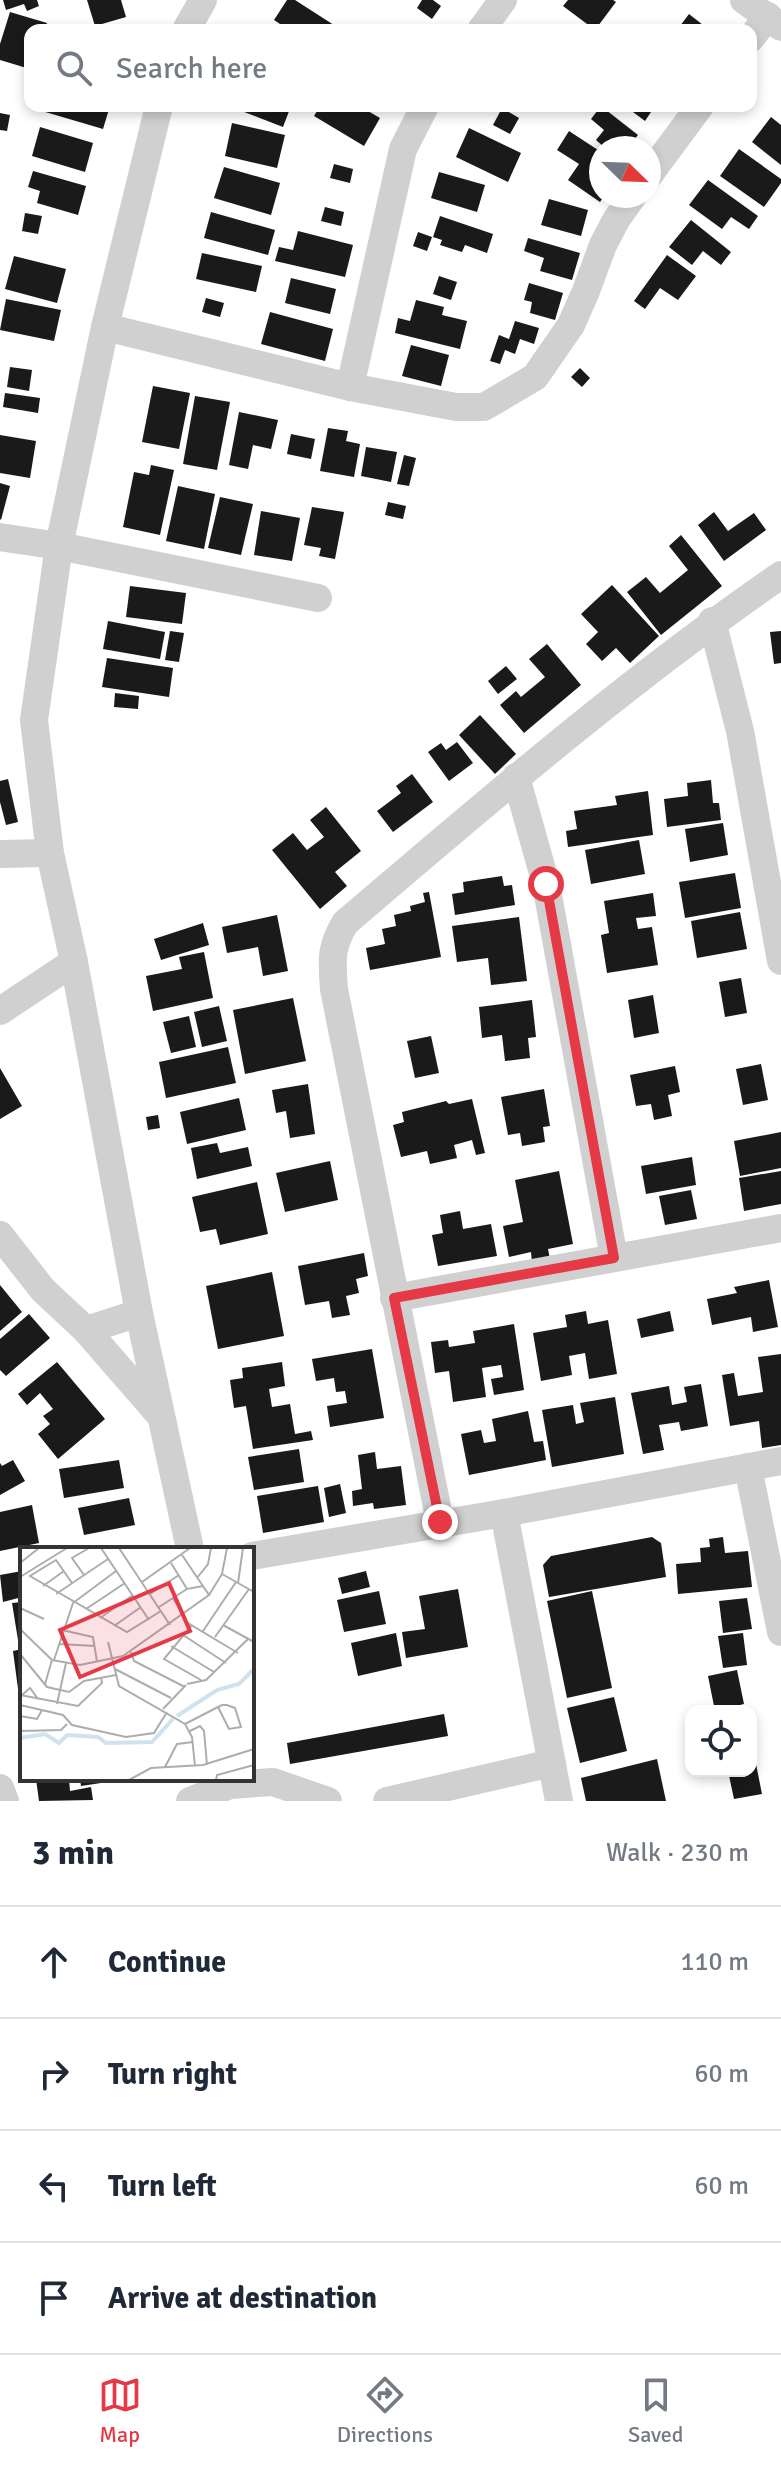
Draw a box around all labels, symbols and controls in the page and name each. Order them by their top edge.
search box [24,24,757,112]
icon: search [52,46,96,90]
text: Search here [116,50,267,87]
north arrow [589,136,661,208]
route start [528,866,564,902]
route end [422,1504,458,1540]
inset map [20,1547,254,1781]
map controls [685,1705,757,1777]
button: locate [685,1705,757,1777]
text: 3 min [32,1832,114,1874]
text: Walk · 230 m [606,1837,749,1869]
icon: ahead [32,1940,76,1984]
text: Continue [108,1944,226,1981]
text: 110 m [680,1946,749,1978]
icon: right [32,2052,76,2096]
text: Turn right [108,2056,237,2093]
text: 60 m [694,2058,749,2090]
icon: left [32,2164,76,2208]
text: Turn left [108,2168,217,2205]
text: 60 m [694,2170,749,2202]
icon: arrive [32,2276,76,2320]
text: Arrive at destination [108,2280,377,2317]
tab: Map [98,2373,142,2448]
tab: Directions [337,2373,433,2448]
tab: Saved [628,2373,683,2448]

